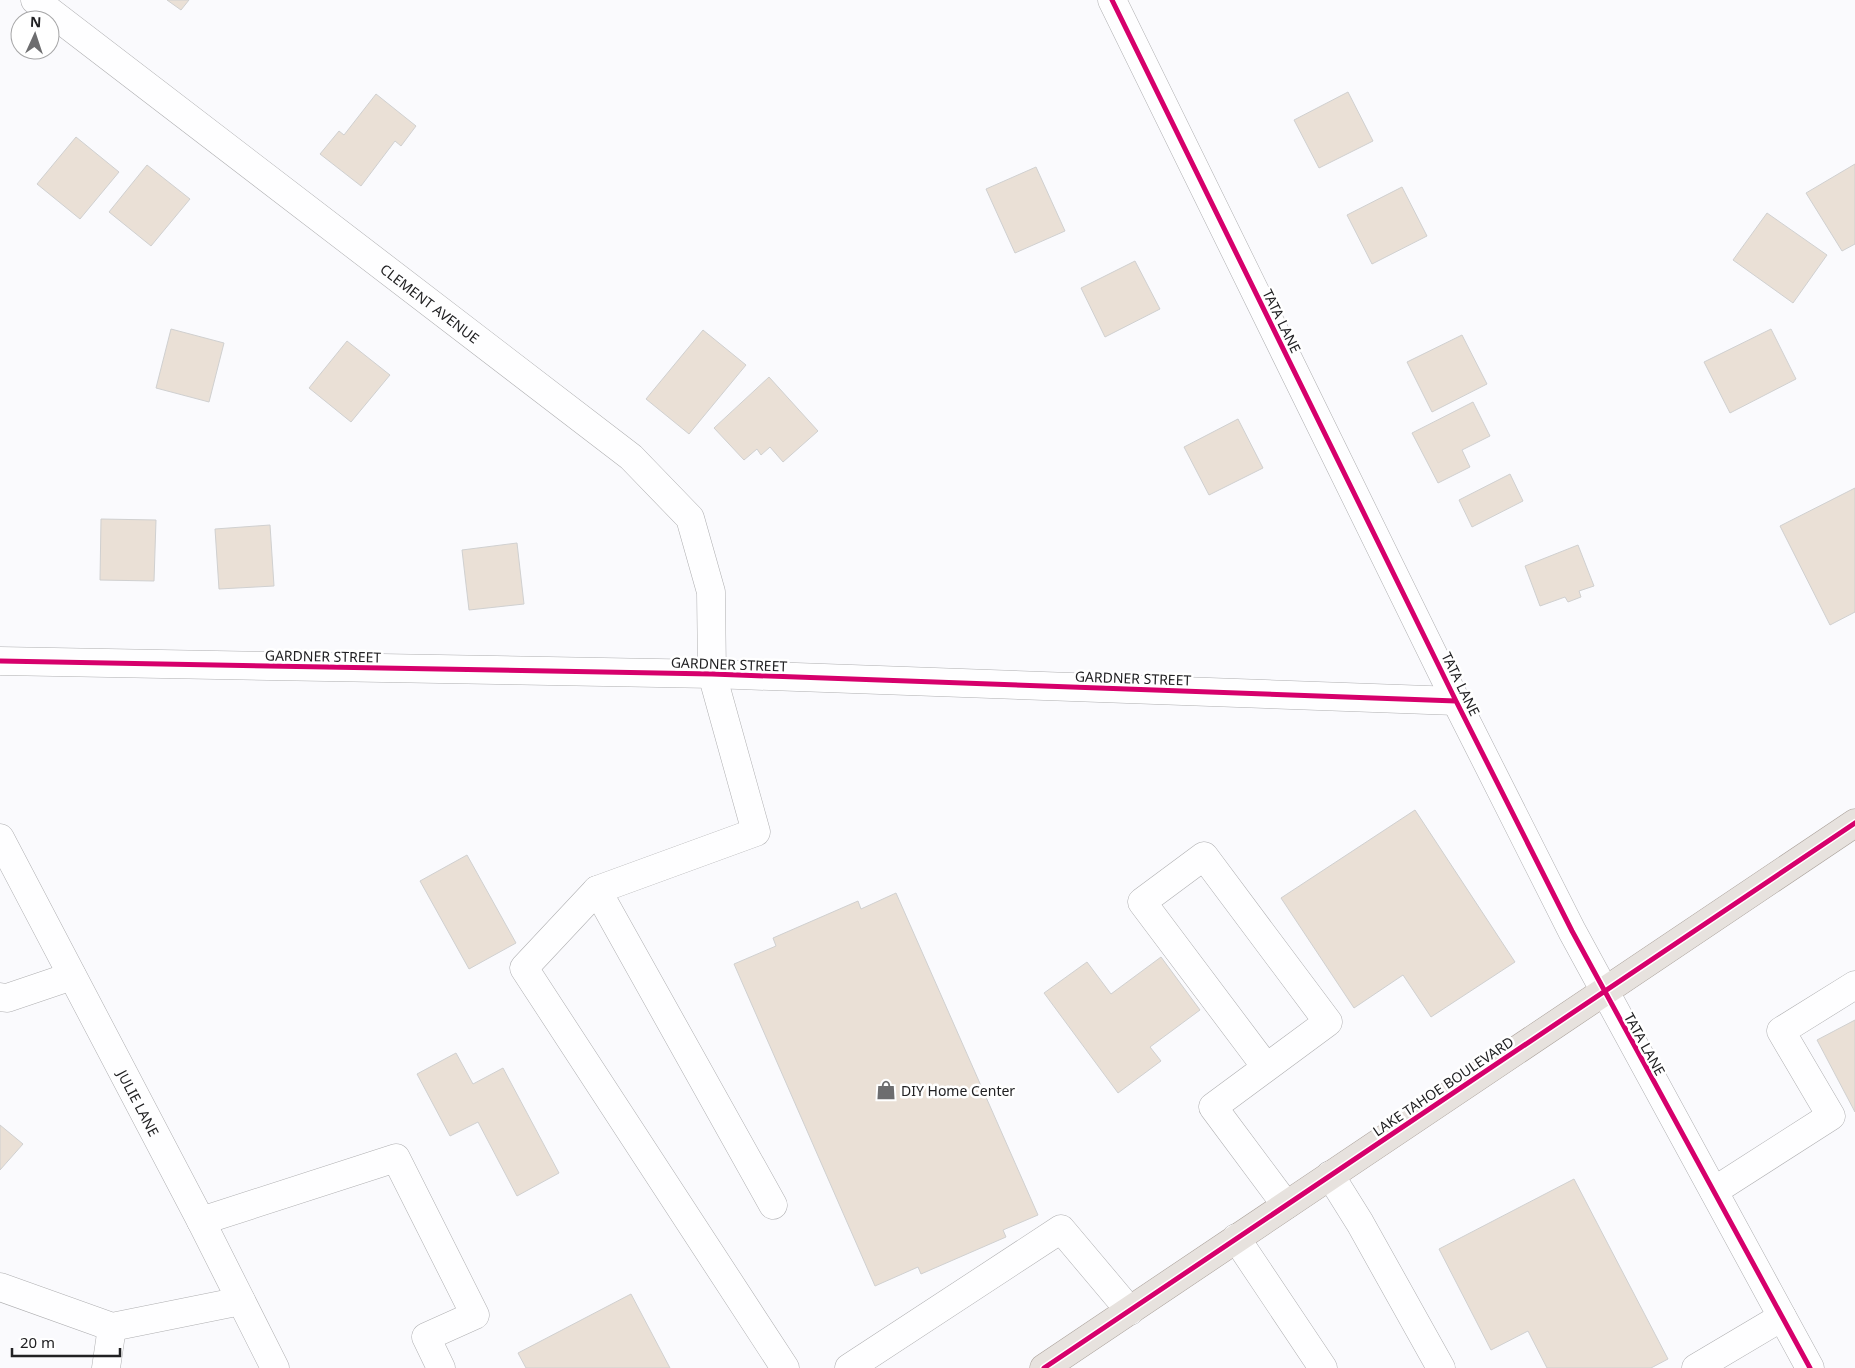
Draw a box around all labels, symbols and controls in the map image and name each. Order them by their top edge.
north arrow [10,10,60,60]
text: N [30,12,42,31]
street label: CLEMENT AVENUE [377,259,484,347]
street label: TATA LANE [1258,286,1306,356]
street label: GARDNER STREET [265,645,382,667]
street label: TATA LANE [1437,649,1485,719]
street label: GARDNER STREET [671,652,788,676]
street label: GARDNER STREET [1075,666,1192,690]
street label: TATA LANE [1620,1009,1670,1079]
street label: LAKE TAHOE BOULEVARD [1369,1032,1517,1140]
street label: JULIE LANE [113,1065,164,1139]
shop icon: DIY Home Center [875,1079,897,1101]
place label: DIY Home Center [901,1081,1015,1100]
scale bar [12,1326,120,1358]
text: 20 m [20,1332,55,1352]

